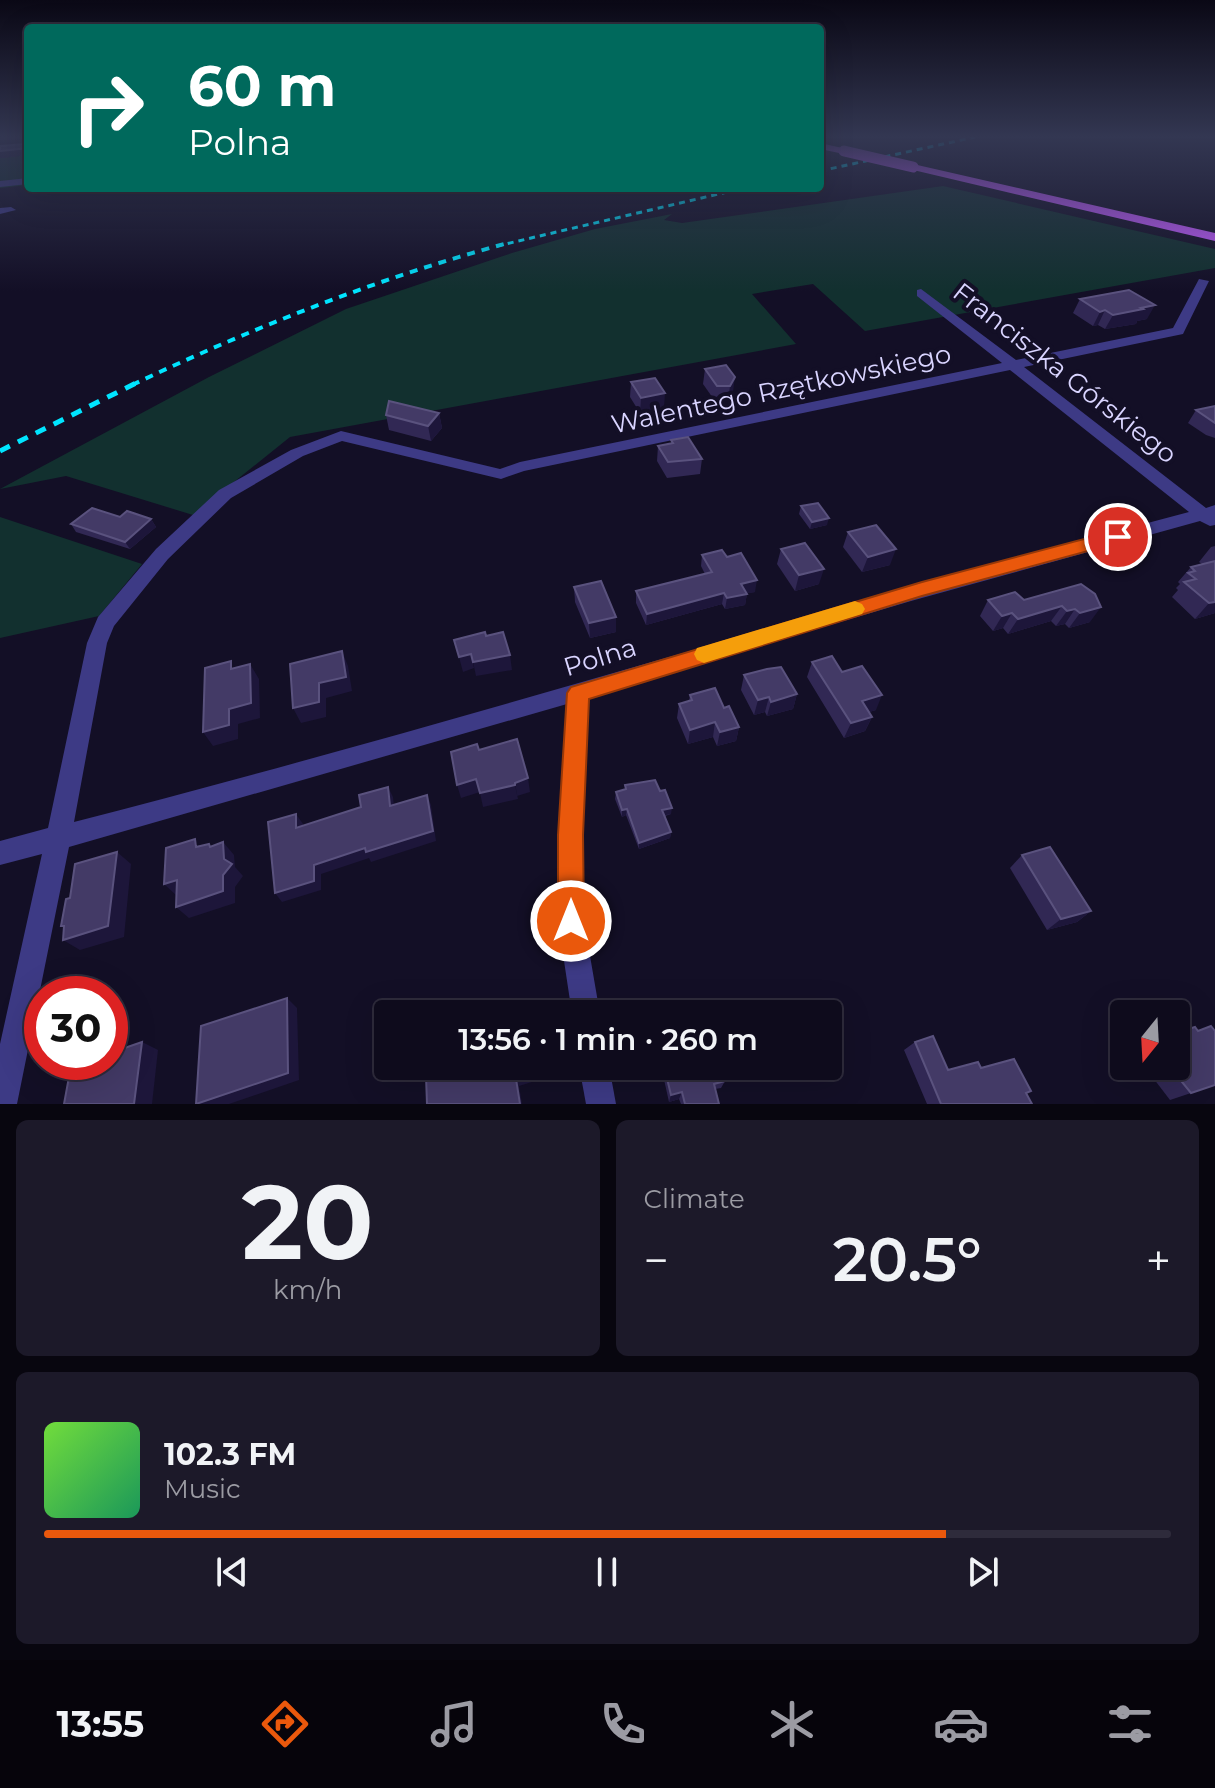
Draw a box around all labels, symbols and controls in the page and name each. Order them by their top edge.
text: 60 m [188,52,336,120]
icon: right [56,56,160,160]
text: Polna [188,120,291,164]
street label: Franciszka Górskiego [947,276,1183,470]
street label: Walentego Rzętkowskiego [608,337,954,441]
pin [1084,503,1152,571]
icon: arrive [1096,515,1140,559]
street label: Polna [560,631,640,683]
position arrow [529,879,613,963]
speed limit sign: 30 [24,976,128,1080]
north arrow [1110,1000,1190,1080]
map controls [1110,1000,1190,1080]
text: 13:56 · 1 min · 260 m [458,1021,758,1058]
text: 20 [242,1158,374,1285]
text: Climate [644,1183,745,1215]
text: 20.5° [833,1223,982,1296]
text: − [644,1233,669,1287]
text: + [1146,1233,1171,1287]
text: km/h [273,1274,342,1306]
text: 102.3 FM [164,1436,296,1473]
text: Music [164,1473,241,1505]
icon: previous [210,1550,254,1594]
icon: pause [585,1550,629,1594]
icon: next [961,1550,1005,1594]
icon: directions [257,1696,313,1752]
icon: music [426,1696,482,1752]
icon: phone [595,1696,651,1752]
icon: climate [764,1696,820,1752]
icon: car [933,1696,989,1752]
icon: filters [1102,1696,1158,1752]
text: 13:55 [57,1702,144,1746]

